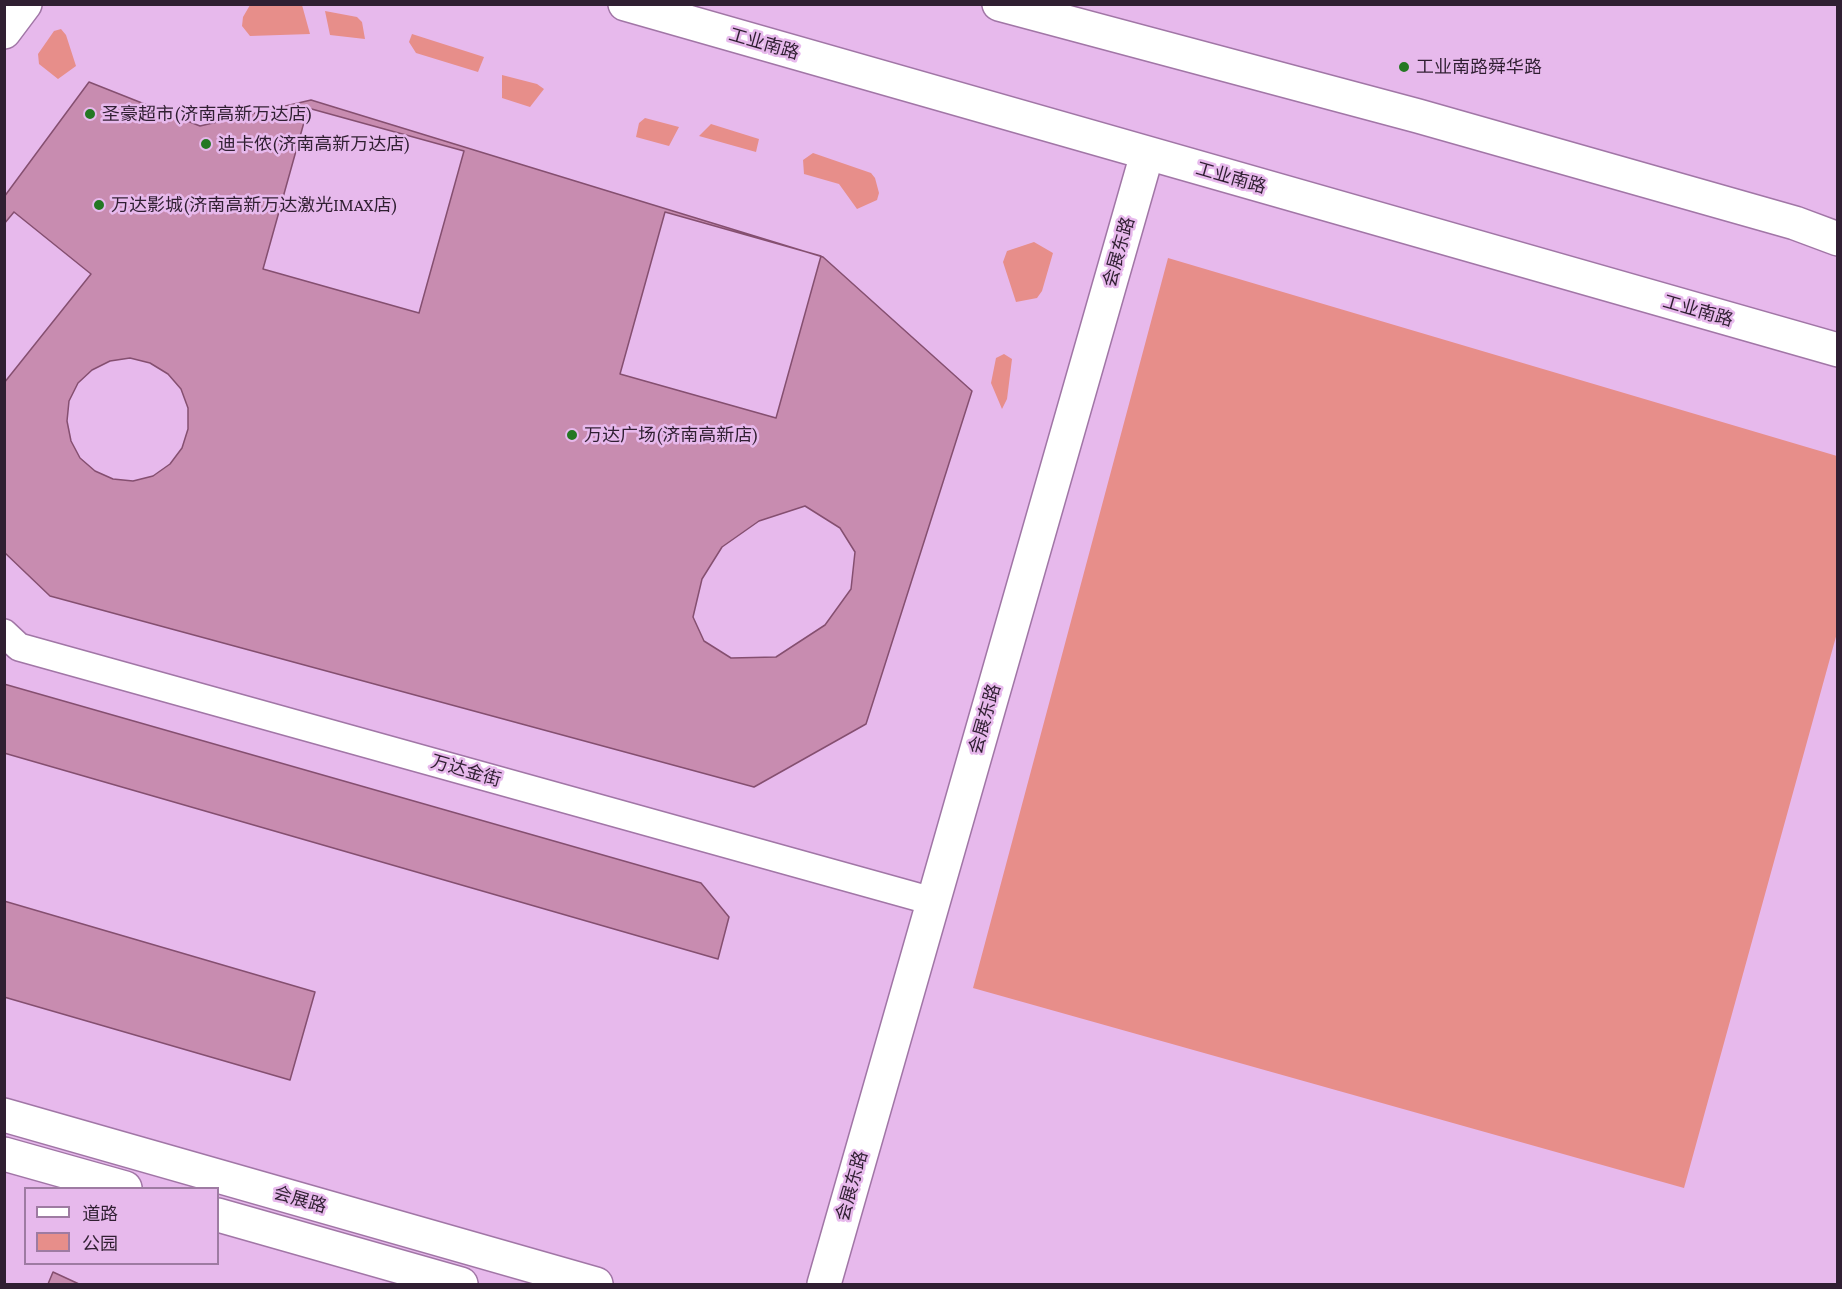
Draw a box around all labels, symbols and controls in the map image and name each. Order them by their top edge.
street label: 工业南路 [726,24,802,64]
place label: 工业南路舜华路 [1416,56,1542,78]
marker: 工业南路舜华路 [1397,60,1411,74]
place label: 圣豪超市(济南高新万达店) [102,103,313,125]
marker: 圣豪超市(济南高新万达店) [83,107,97,121]
place label: 迪卡侬(济南高新万达店) [218,133,411,155]
marker: 迪卡侬(济南高新万达店) [199,137,213,151]
street label: 工业南路 [1193,158,1269,198]
place label: 万达影城(济南高新万达激光IMAX店) [111,194,398,216]
marker: 万达影城(济南高新万达激光IMAX店) [92,198,106,212]
street label: 会展东路 [1099,214,1139,290]
street label: 工业南路 [1660,291,1736,331]
place label: 万达广场(济南高新店) [584,424,759,446]
marker: 万达广场(济南高新店) [565,428,579,442]
street label: 会展东路 [965,681,1005,757]
street label: 万达金街 [428,751,504,791]
street label: 会展东路 [832,1148,872,1224]
street label: 会展路 [271,1182,329,1218]
legend [24,1187,219,1265]
text: 道路 [82,1204,118,1224]
text: 公园 [82,1234,118,1254]

